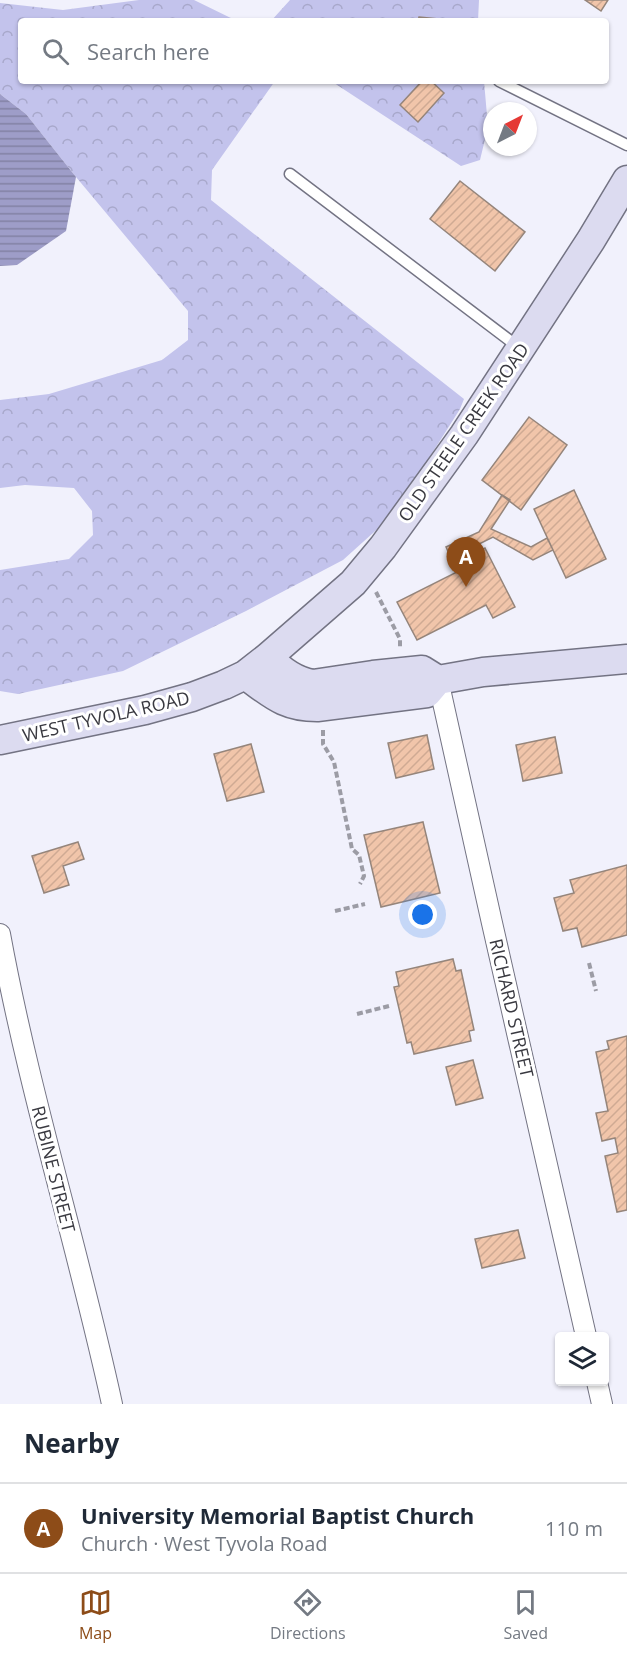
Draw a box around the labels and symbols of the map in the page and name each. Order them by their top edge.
north arrow [483,102,537,156]
street label: OLD STEELE CREEK ROAD [392,338,534,526]
pin: A [446,538,486,587]
street label: WEST TYVOLA ROAD [20,685,192,747]
your location [408,900,437,929]
street label: RICHARD STREET [484,936,540,1080]
street label: RUBINE STREET [27,1103,81,1235]

